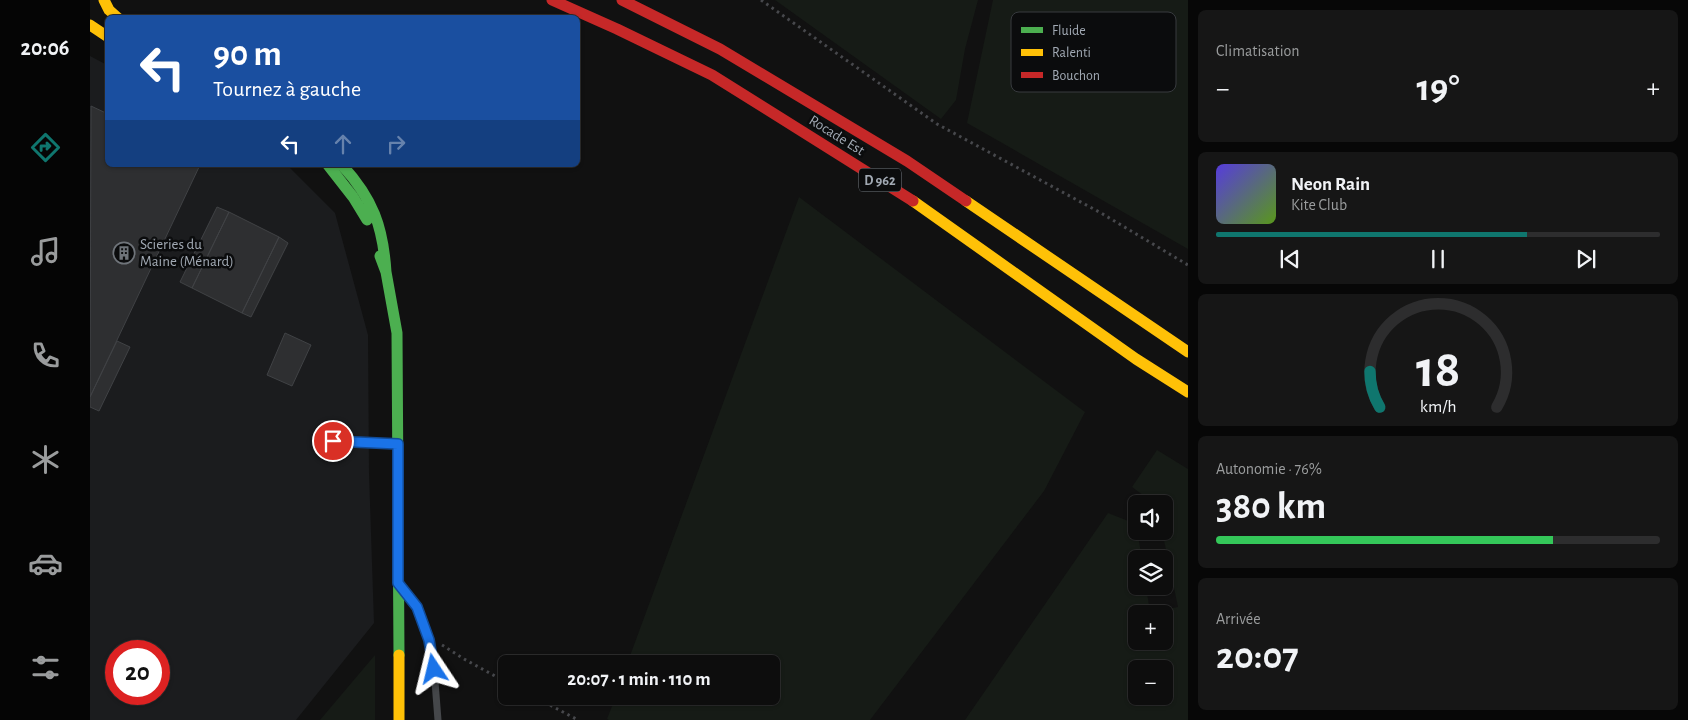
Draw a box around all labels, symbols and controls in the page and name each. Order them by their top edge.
legend [1011,12,1176,92]
text: Fluide [1052,24,1086,38]
icon: left [130,35,195,100]
text: 20:06 [21,37,69,59]
text: 90 m [213,37,282,72]
text: Climatisation [1216,43,1300,59]
text: Ralenti [1052,46,1091,60]
text: Bouchon [1052,69,1100,83]
text: 19° [1416,70,1460,108]
text: − [1216,75,1229,103]
text: + [1647,75,1660,103]
text: Tournez à gauche [213,78,361,100]
street label: Rocade Est [806,113,867,158]
icon: directions [28,130,63,165]
icon: left [276,130,304,158]
icon: ahead [329,130,357,158]
icon: right [382,130,410,158]
road number: D 962 [859,168,901,192]
text: Neon Rain [1291,175,1370,194]
text: Kite Club [1291,197,1347,213]
icon: music [28,234,63,269]
place label: Scieries du Maine (Ménard) [140,237,234,269]
building icon: Scieries du Maine (Ménard) [112,241,136,265]
icon: previous [1276,245,1304,273]
icon: pause [1424,245,1452,273]
icon: next [1572,245,1600,273]
icon: phone [28,338,63,373]
text: 18 [1416,344,1460,396]
text: km/h [1420,398,1456,416]
pin [312,420,354,462]
icon: arrive [319,427,347,455]
icon: climate [28,442,63,477]
text: Autonomie · 76% [1216,461,1322,477]
text: 380 km [1216,488,1326,526]
map controls [1128,495,1173,705]
button: sound [1128,495,1173,540]
icon: car [28,546,63,581]
button: layers [1128,550,1173,595]
button: + [1128,605,1173,650]
text: Arrivée [1216,611,1261,627]
text: 20:07 [1216,638,1299,676]
speed limit sign: 20 [105,640,170,705]
position arrow [407,642,459,694]
icon: filters [28,650,63,685]
button: − [1128,660,1173,705]
text: 20:07 · 1 min · 110 m [567,670,711,689]

